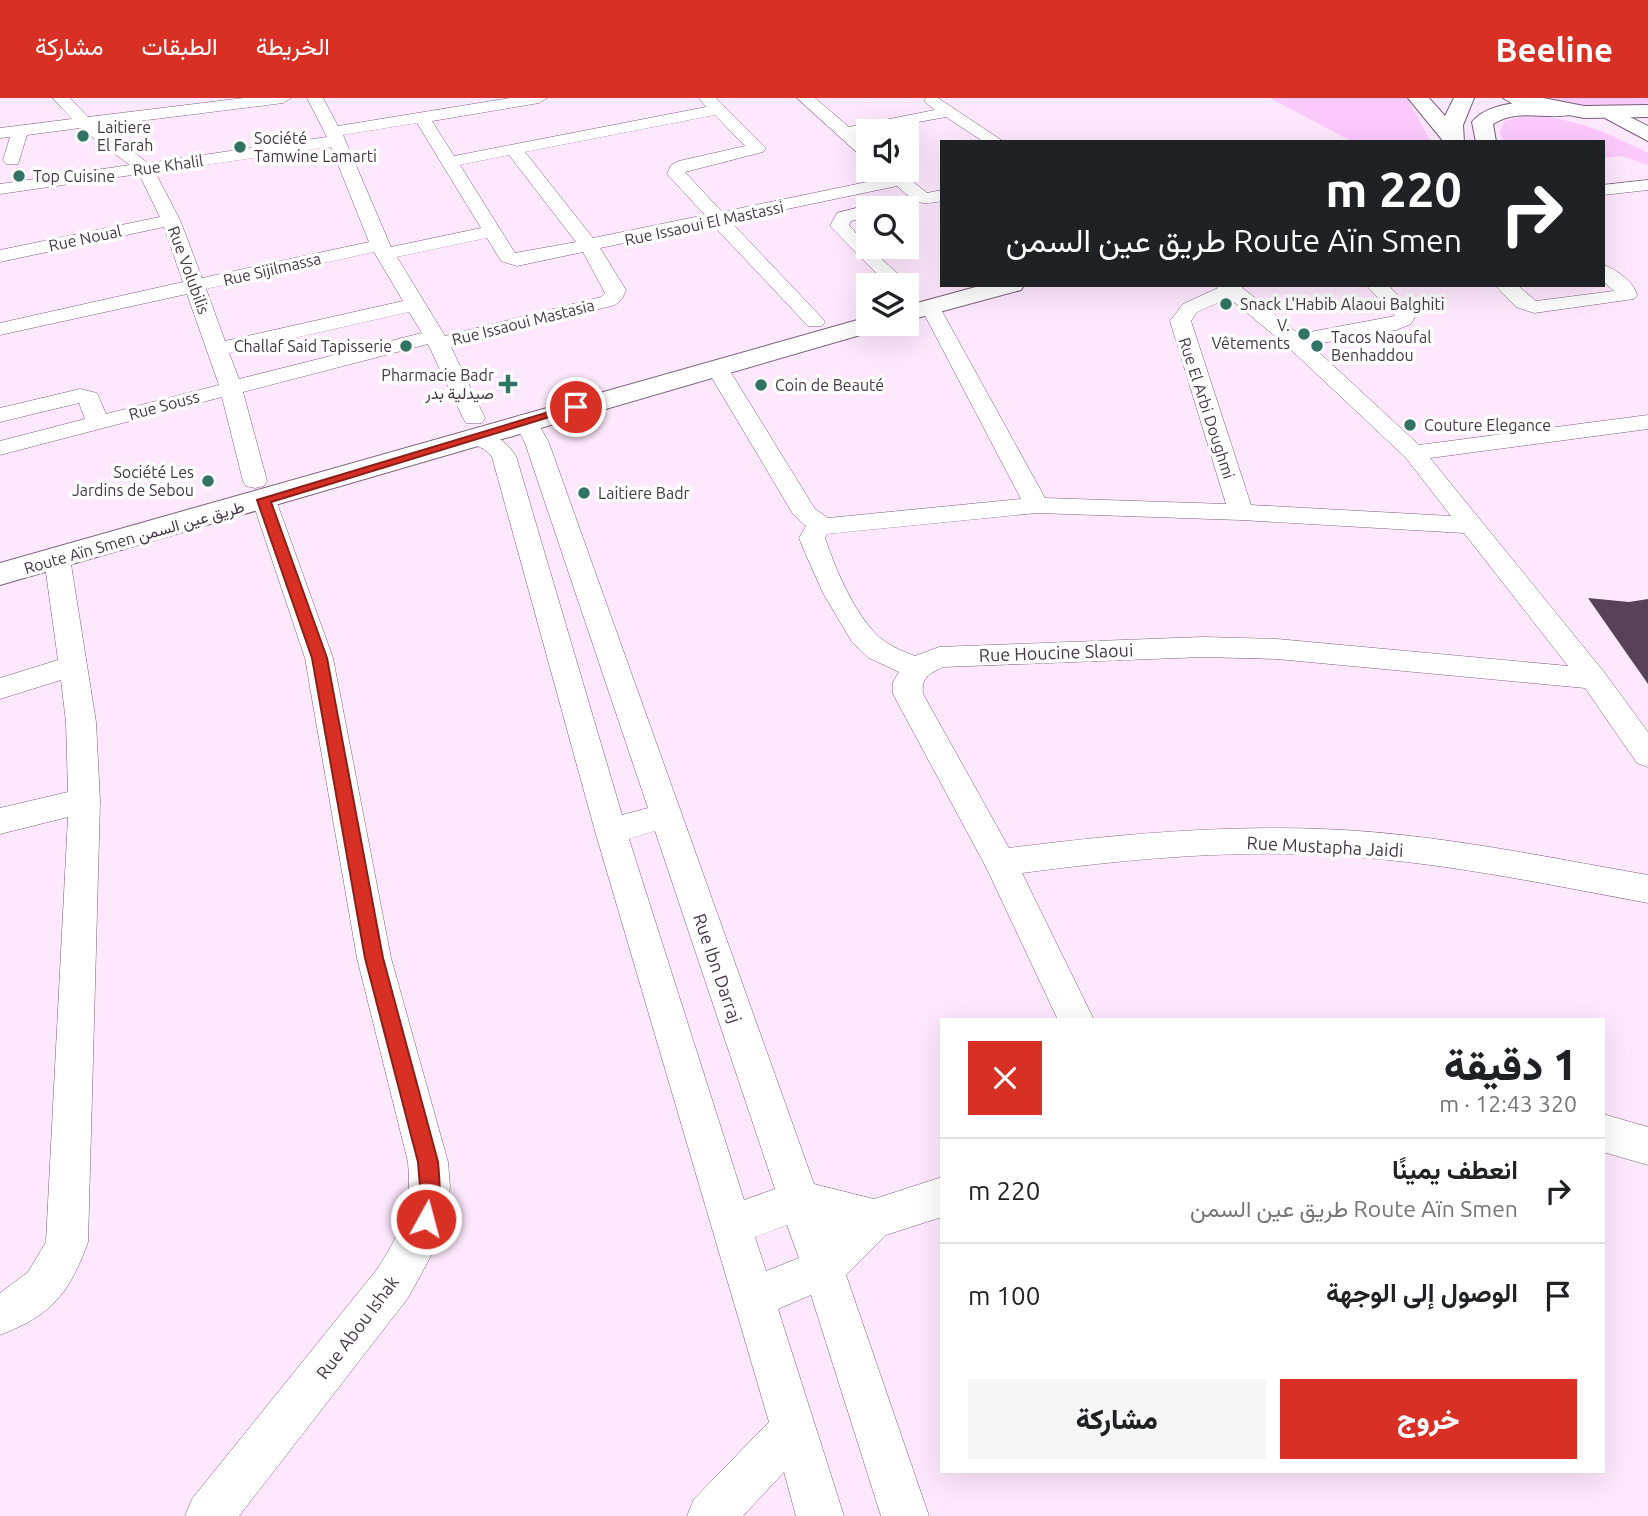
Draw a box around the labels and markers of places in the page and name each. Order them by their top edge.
place label: Laitiere El Farah [97,118,153,154]
marker: Laitiere El Farah [75,128,91,144]
place label: Société Tamwine Lamarti [254,129,377,165]
marker: Société Tamwine Lamarti [232,139,248,155]
place label: Top Cuisine [33,167,115,185]
marker: Top Cuisine [11,168,27,184]
place label: Snack L'Habib Alaoui Balghiti [1240,295,1445,313]
marker: Snack L'Habib Alaoui Balghiti [1218,296,1234,312]
place label: V. Vêtements [1211,316,1290,352]
marker: V. Vêtements [1296,326,1312,342]
place label: Tacos Naoufal Benhaddou [1331,328,1432,364]
place label: Challaf Said Tapisserie [234,337,392,355]
marker: Challaf Said Tapisserie [398,338,414,354]
marker: Tacos Naoufal Benhaddou [1309,338,1325,354]
place label: Pharmacie Badr صيدلية بدر [381,366,494,404]
marker: Pharmacie Badr صيدلية بدر [500,376,516,392]
place label: Coin de Beauté [775,376,884,394]
pin [546,377,606,437]
marker: Coin de Beauté [753,377,769,393]
place label: Couture Elegance [1424,416,1551,434]
marker: Couture Elegance [1402,417,1418,433]
place label: Société Les Jardins de Sebou [72,463,194,499]
marker: Société Les Jardins de Sebou [200,473,216,489]
place label: Laitiere Badr [598,484,690,502]
marker: Laitiere Badr [576,485,592,501]

